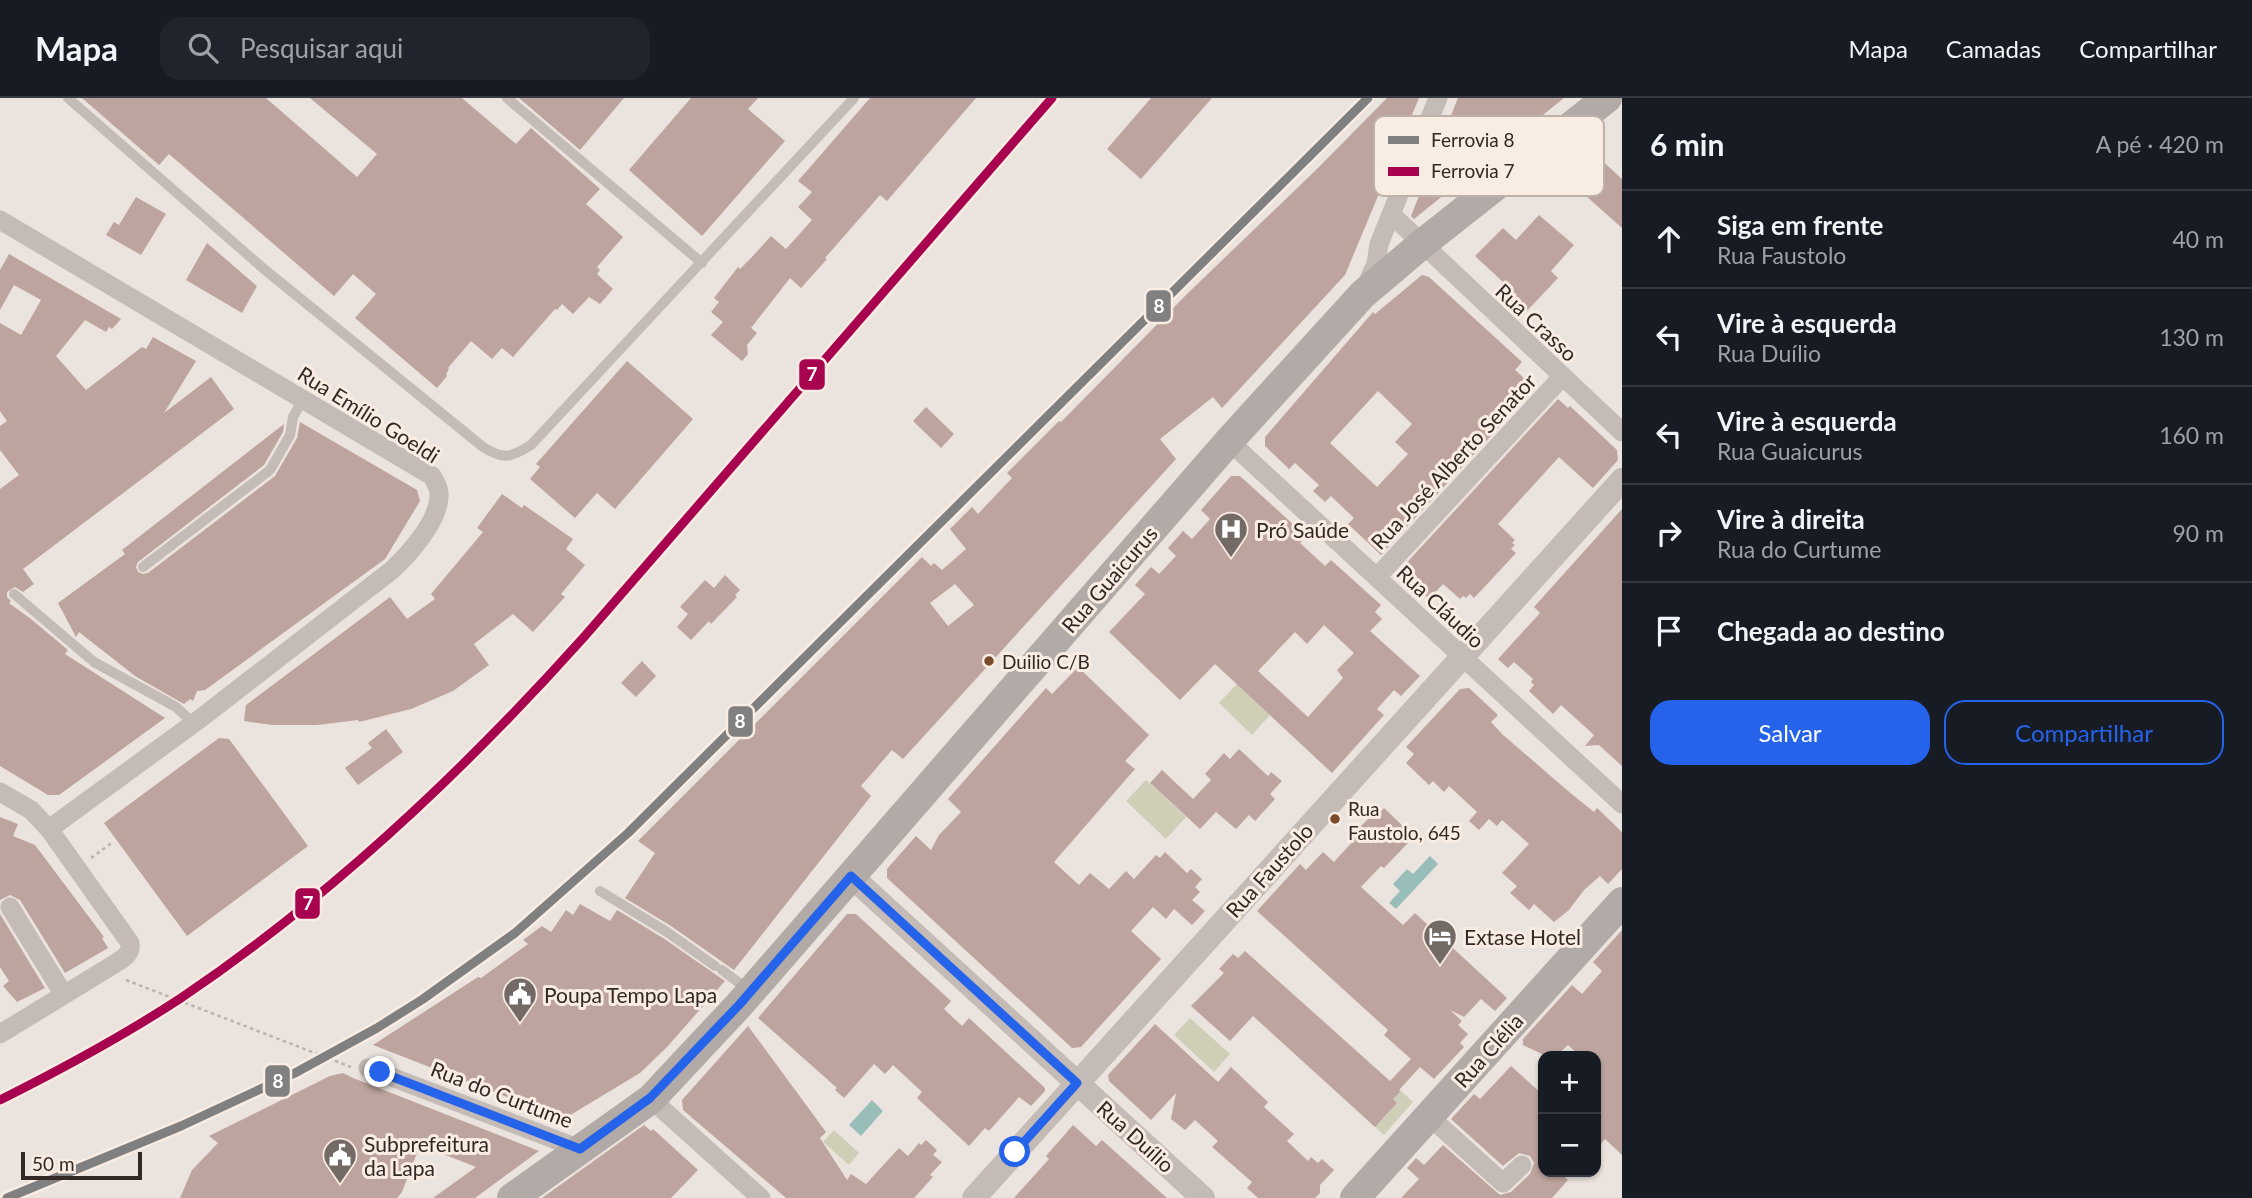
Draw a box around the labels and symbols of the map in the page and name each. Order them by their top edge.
legend [1374,116,1604,196]
text: Ferrovia 8 [1431,128,1515,151]
text: Ferrovia 7 [1431,159,1515,182]
street label: Rua Crasso [1491,278,1583,366]
line badge: 8 [1145,289,1172,323]
text: 8 [1153,294,1165,317]
line badge: 7 [798,358,826,391]
street label: Rua Emílio Goeldi [294,360,444,468]
text: 7 [806,362,818,385]
street label: Rua José Alberto Senator [1365,368,1541,554]
hospital icon: Pró Saúde [1212,510,1250,559]
place label: Pró Saúde [1256,517,1349,542]
street label: Rua Guaicurus [1056,521,1162,637]
street label: Rua Cláudio [1392,559,1490,653]
place label: Duilio C/B [1002,650,1090,673]
marker: Duilio C/B [982,654,996,668]
line badge: 8 [727,705,754,738]
text: 8 [734,709,746,732]
place label: Rua Faustolo, 645 [1348,797,1461,844]
marker: Rua Faustolo, 645 [1328,812,1342,826]
street label: Rua Faustolo [1220,818,1318,922]
line badge: 7 [294,887,321,920]
text: 7 [302,891,314,914]
hotel icon: Extase Hotel [1421,917,1459,966]
place label: Extase Hotel [1464,924,1581,949]
public building icon: Poupa Tempo Lapa [501,975,539,1024]
place label: Poupa Tempo Lapa [544,982,717,1007]
street label: Rua Clélia [1448,1008,1528,1092]
street label: Rua do Curtume [427,1055,577,1133]
route end [364,1056,395,1087]
line badge: 8 [264,1064,291,1098]
text: 8 [272,1069,284,1092]
street label: Rua Duílio [1092,1095,1180,1177]
place label: Subprefeitura da Lapa [364,1131,489,1180]
public building icon: Subprefeitura da Lapa [321,1136,359,1185]
route start [999,1136,1030,1167]
scale bar [21,1149,142,1181]

